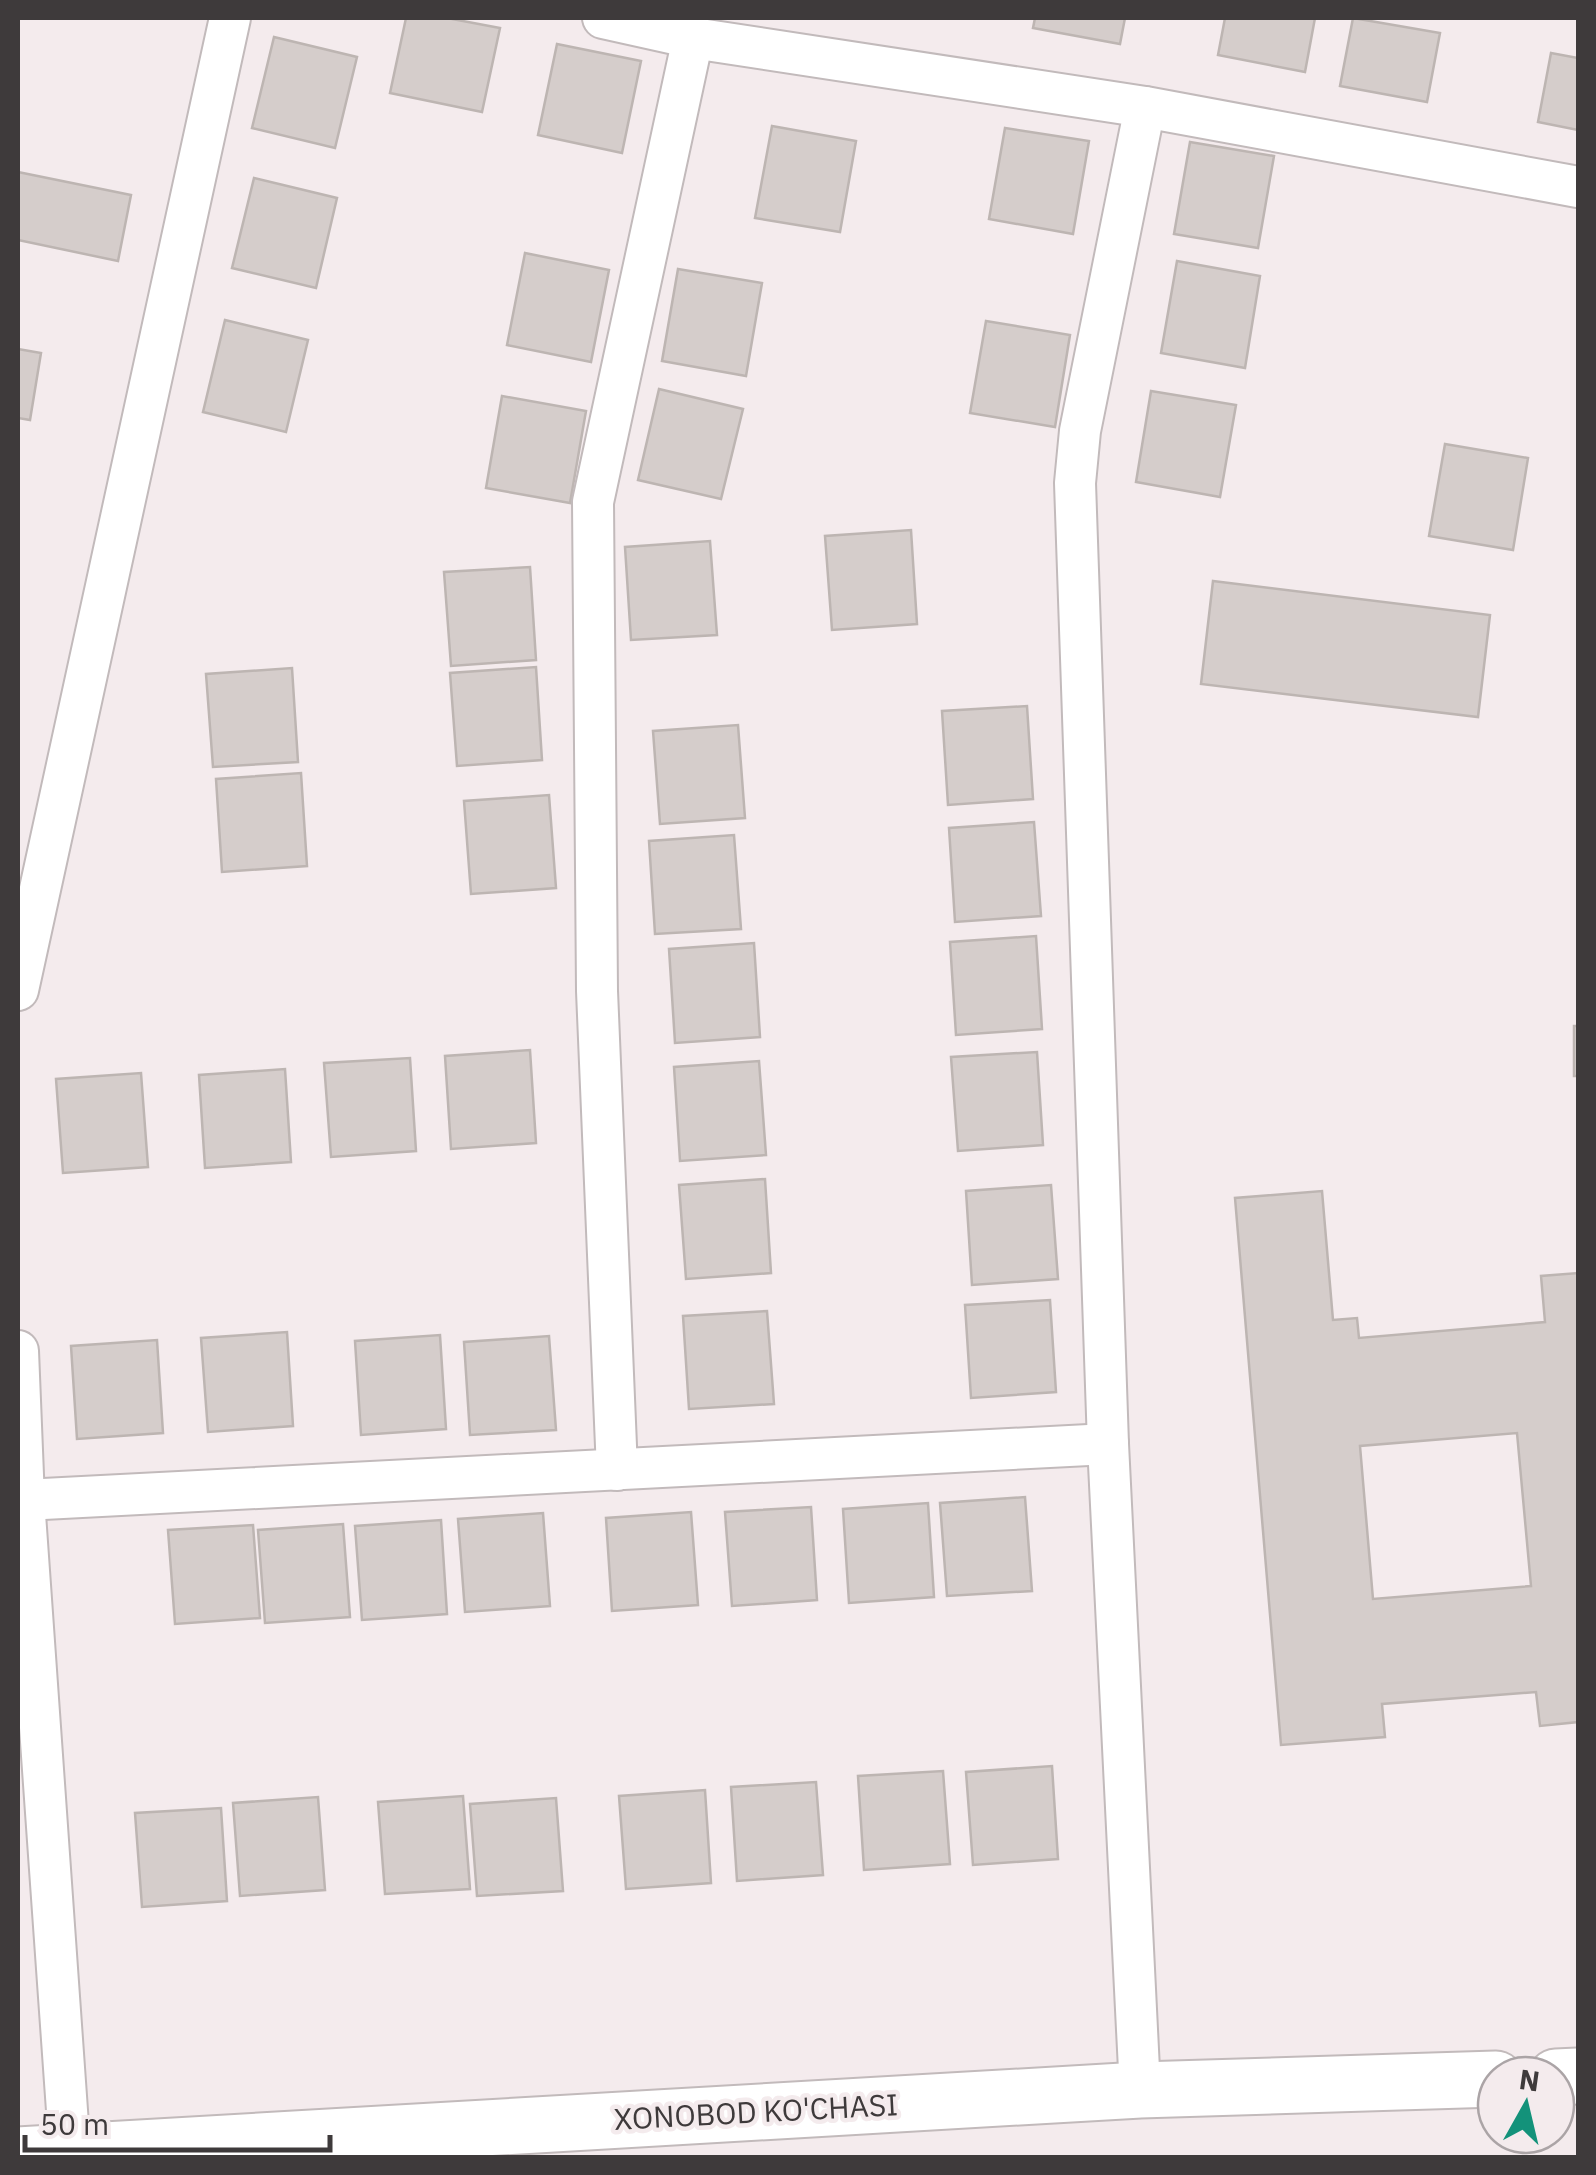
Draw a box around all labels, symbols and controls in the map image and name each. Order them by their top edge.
north arrow [1476,2055,1576,2155]
text: N [1517,2060,1542,2099]
street label: XONOBOD KO'CHASI [613,2084,899,2138]
scale bar [25,2090,330,2152]
text: 50 m [40,2104,109,2143]

